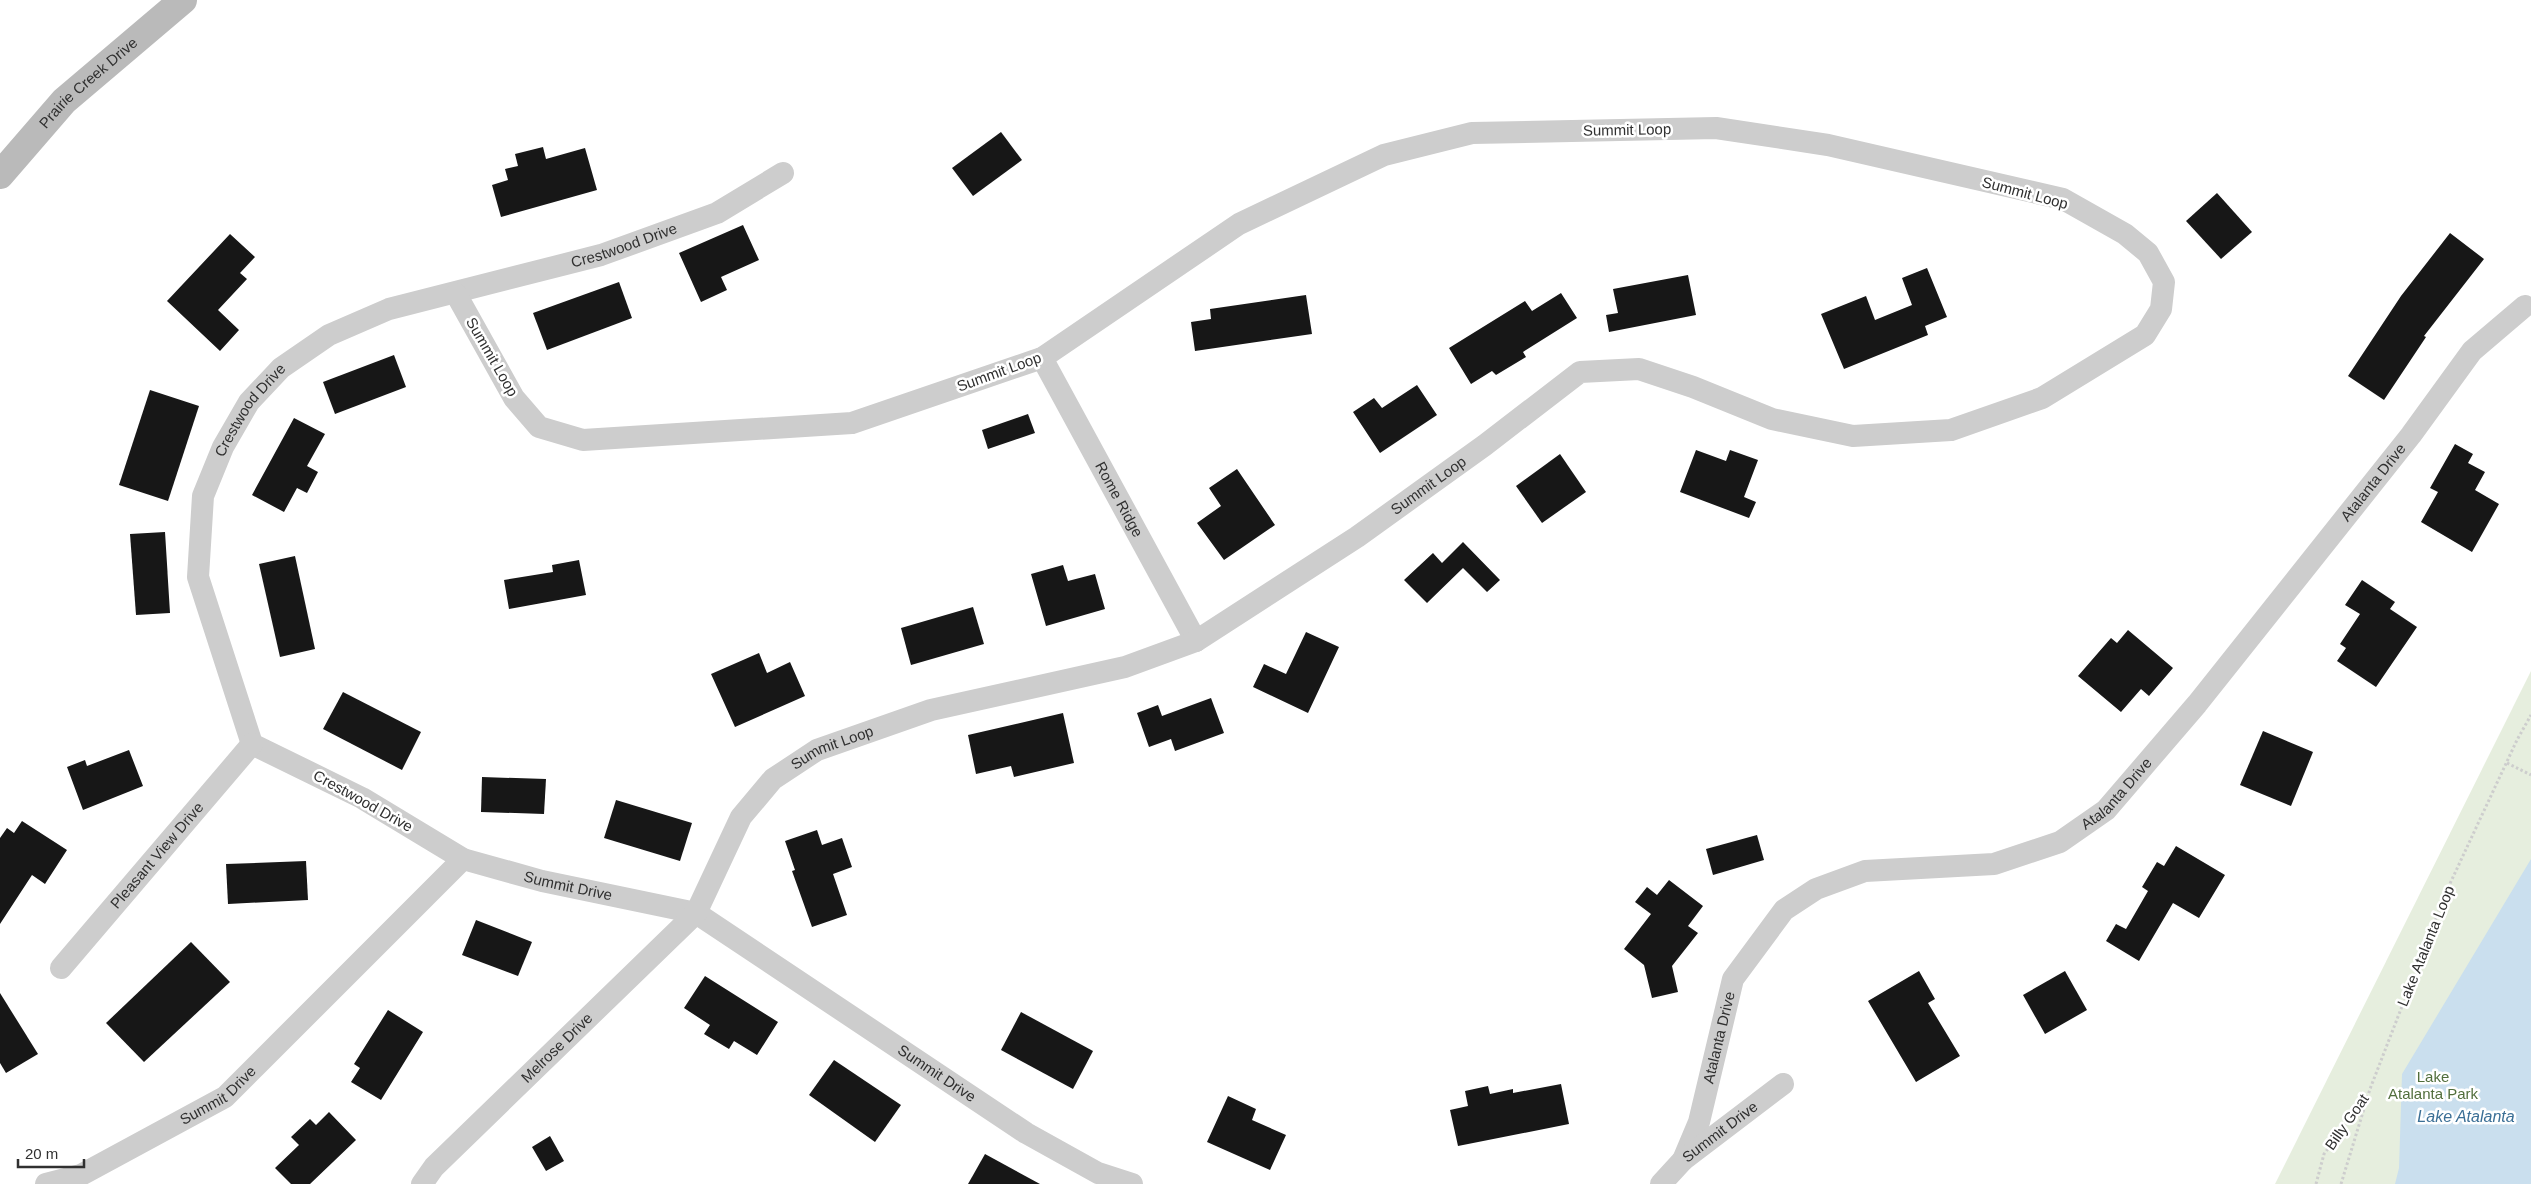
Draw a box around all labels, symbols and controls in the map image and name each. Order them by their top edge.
street label: Prairie Creek Drive [35,34,141,131]
street label: Summit Loop [1583,120,1671,139]
street label: Summit Loop [1980,173,2070,212]
street label: Crestwood Drive [569,219,679,270]
street label: Summit Loop [463,314,522,399]
street label: Summit Loop [954,348,1043,395]
street label: Crestwood Drive [211,360,289,459]
street label: Atalanta Drive [2337,440,2409,524]
street label: Summit Loop [1387,452,1469,518]
street label: Rome Ridge [1092,458,1147,540]
street label: Summit Loop [788,722,875,773]
street label: Atalanta Drive [2078,754,2155,833]
street label: Crestwood Drive [311,766,416,835]
street label: Pleasant View Drive [107,799,207,912]
street label: Summit Drive [522,867,614,903]
street label: Lake Atalanta Loop [2394,883,2457,1009]
street label: Atalanta Drive [1699,990,1738,1085]
street label: Melrose Drive [517,1009,596,1086]
street label: Summit Drive [895,1041,979,1105]
street label: Summit Drive [177,1062,259,1128]
park label: Lake Atalanta Park [2388,1068,2479,1102]
street label: Billy Goat [2321,1090,2372,1153]
street label: Summit Drive [1679,1097,1761,1166]
water label: Lake Atalanta [2417,1108,2515,1125]
scale bar [18,1136,84,1168]
text: 20 m [25,1145,58,1162]

